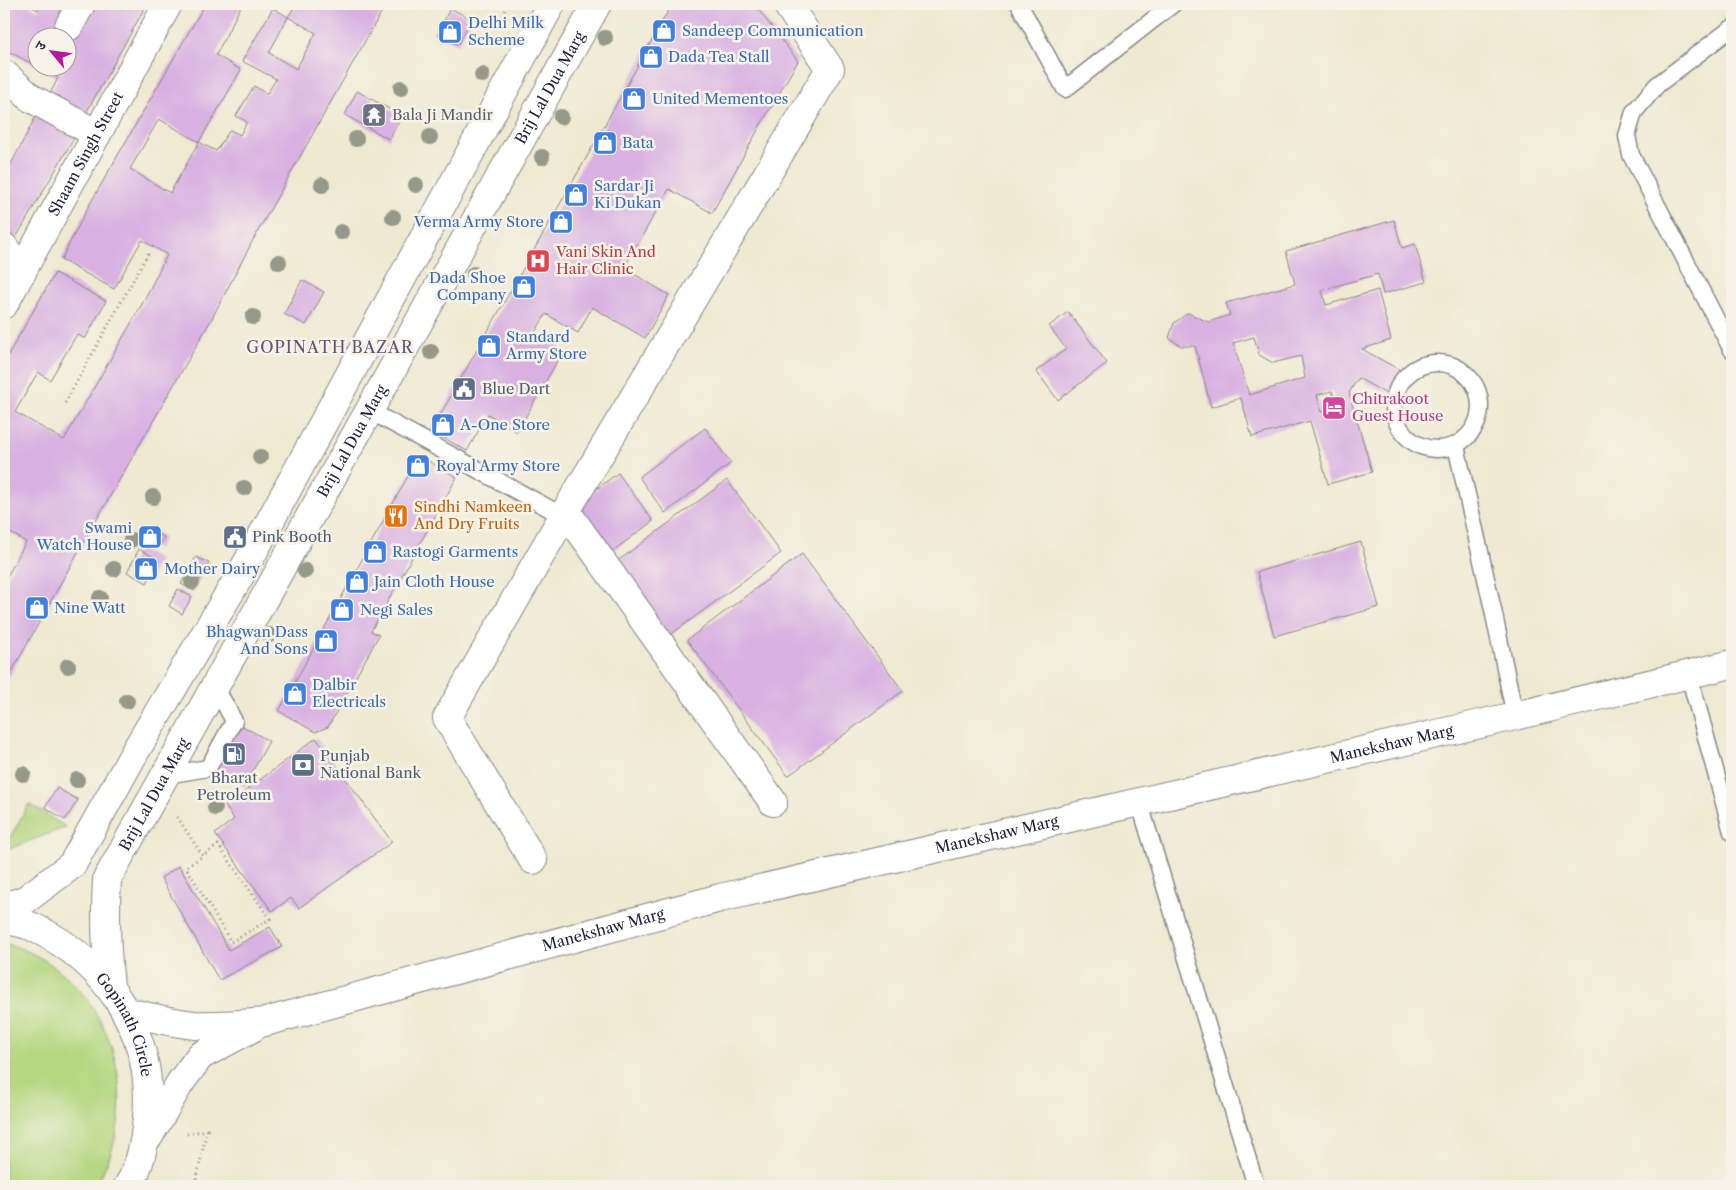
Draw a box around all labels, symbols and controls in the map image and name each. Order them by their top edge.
place label: Delhi Milk Scheme [468,13,545,49]
shop icon: Sandeep Communication [651,18,677,44]
shop icon: Delhi Milk Scheme [437,19,463,45]
place label: Sandeep Communication [682,21,864,40]
north arrow [28,28,78,78]
street label: Brij Lal Dua Marg [511,28,589,147]
text: उ [31,37,51,54]
shop icon: Dada Tea Stall [638,44,664,70]
place label: Dada Tea Stall [668,47,770,66]
shop icon: United Mementoes [621,86,647,112]
street label: Shaam Singh Street [44,88,128,219]
place label: United Mementoes [652,89,788,108]
temple icon: Bala Ji Mandir [361,102,387,128]
place label: Bala Ji Mandir [392,105,494,124]
shop icon: Bata [592,130,618,156]
place label: Bata [622,133,654,152]
place label: Sardar Ji Ki Dukan [594,176,662,212]
shop icon: Sardar Ji Ki Dukan [563,182,589,208]
shop icon: Verma Army Store [548,209,574,235]
place label: Verma Army Store [413,212,544,231]
place label: Vani Skin And Hair Clinic [555,242,656,278]
hospital icon: Vani Skin And Hair Clinic [525,248,551,274]
place label: Dada Shoe Company [429,268,507,304]
shop icon: Dada Shoe Company [511,274,537,300]
place label: Standard Army Store [505,327,587,363]
shop icon: Standard Army Store [476,333,502,359]
district label: GOPINATH BAZAR [246,337,414,357]
public building icon: Blue Dart [451,376,477,402]
place label: Blue Dart [482,379,551,398]
street label: Brij Lal Dua Marg [313,381,391,501]
place label: Chitrakoot Guest House [1352,389,1443,425]
hotel icon: Chitrakoot Guest House [1321,395,1347,421]
shop icon: A-One Store [430,412,456,438]
place label: A-One Store [459,415,550,434]
shop icon: Royal Army Store [405,453,431,479]
place label: Royal Army Store [436,456,560,475]
place label: Sindhi Namkeen And Dry Fruits [413,497,533,533]
restaurant icon: Sindhi Namkeen And Dry Fruits [383,503,409,529]
place label: Swami Watch House [36,518,132,554]
shop icon: Swami Watch House [137,524,163,550]
public building icon: Pink Booth [222,524,248,550]
place label: Pink Booth [252,527,332,546]
shop icon: Rastogi Garments [362,539,388,565]
place label: Rastogi Garments [392,542,518,561]
shop icon: Mother Dairy [133,556,159,582]
place label: Mother Dairy [164,559,261,578]
shop icon: Jain Cloth House [344,569,370,595]
place label: Jain Cloth House [372,572,495,591]
shop icon: Nine Watt [24,595,50,621]
shop icon: Negi Sales [329,597,355,623]
place label: Nine Watt [54,598,126,617]
place label: Negi Sales [360,600,433,619]
place label: Bhagwan Dass And Sons [206,622,308,658]
shop icon: Bhagwan Dass And Sons [313,628,339,654]
place label: Dalbir Electricals [312,675,386,711]
shop icon: Dalbir Electricals [282,681,308,707]
street label: Manekshaw Marg [1328,720,1455,767]
street label: Brij Lal Dua Marg [115,735,193,854]
fuel station icon: Bharat Petroleum [221,741,247,767]
place label: Punjab National Bank [320,746,423,782]
bank icon: Punjab National Bank [290,752,316,778]
place label: Bharat Petroleum [197,768,271,804]
street label: Manekshaw Marg [933,811,1060,857]
street label: Manekshaw Marg [540,904,666,955]
street label: Gopinath Circle [92,968,156,1078]

